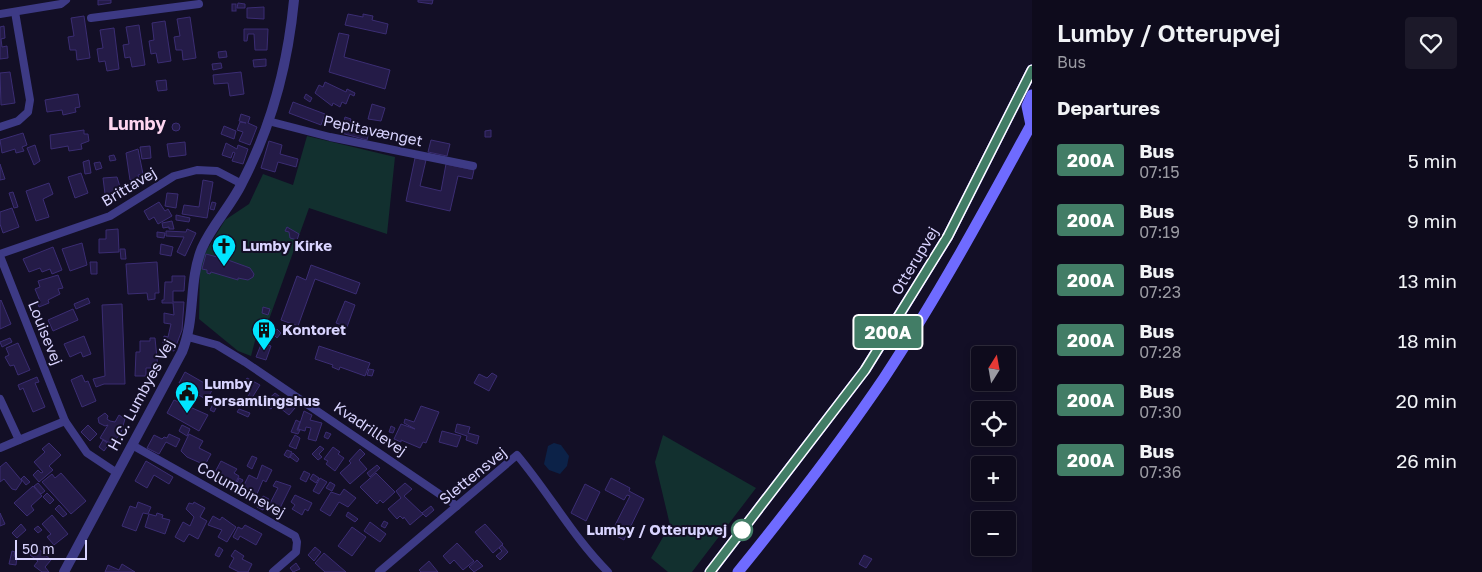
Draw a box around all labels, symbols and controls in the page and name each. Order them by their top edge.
button: heart [1405,17,1457,69]
text: Lumby / Otterupvej [1057,18,1280,47]
text: Bus [1057,52,1086,72]
text: Departures [1057,96,1160,119]
street label: Pepitavænget [322,111,424,149]
district label: Lumby [108,112,166,134]
text: Bus [1139,139,1175,162]
text: 200A [1067,149,1114,171]
text: 5 min [1408,149,1457,172]
text: 07:15 [1139,162,1179,182]
street label: Brittavej [98,163,159,210]
text: Bus [1139,199,1175,222]
text: 200A [1067,209,1114,231]
text: 9 min [1407,209,1457,232]
text: 07:19 [1139,222,1180,242]
street label: Otterupvej [887,223,942,298]
church icon: Lumby Kirke [211,233,237,267]
place label: Lumby Kirke [242,236,332,254]
text: Bus [1139,259,1175,282]
text: 200A [1067,269,1114,291]
text: 13 min [1398,269,1457,292]
text: 07:23 [1139,282,1181,302]
street label: Louisevej [25,298,67,367]
line badge: 200A [853,316,923,348]
building icon: Kontoret [251,317,277,351]
text: Bus [1139,319,1175,342]
place label: Kontoret [282,320,346,338]
text: 200A [864,321,912,343]
text: 200A [1067,329,1114,351]
text: 18 min [1398,329,1457,352]
street label: H.C. Lumbyes Vej [103,336,177,453]
text: 07:28 [1139,342,1181,362]
north arrow [971,346,1016,391]
map controls [971,346,1016,556]
place label: Lumby Forsamlingshus [204,374,320,409]
text: Bus [1139,379,1175,402]
public building icon: Lumby Forsamlingshus [174,380,200,414]
text: 200A [1067,389,1114,411]
text: 20 min [1396,389,1457,412]
street label: Kvadrillevej [331,397,410,459]
button: locate [971,401,1016,446]
text: 07:30 [1139,402,1182,422]
text: Bus [1139,439,1175,462]
street label: Slettensvej [435,443,510,508]
text: 200A [1067,449,1114,471]
text: 26 min [1396,449,1457,472]
button: + [971,456,1016,501]
street label: Columbinevej [194,457,289,521]
text: 07:36 [1139,462,1181,482]
button: − [971,511,1016,556]
marker: Lumby / Otterupvej [731,519,753,541]
place label: Lumby / Otterupvej [586,520,727,538]
scale bar [15,537,88,560]
text: 50 m [22,540,55,557]

